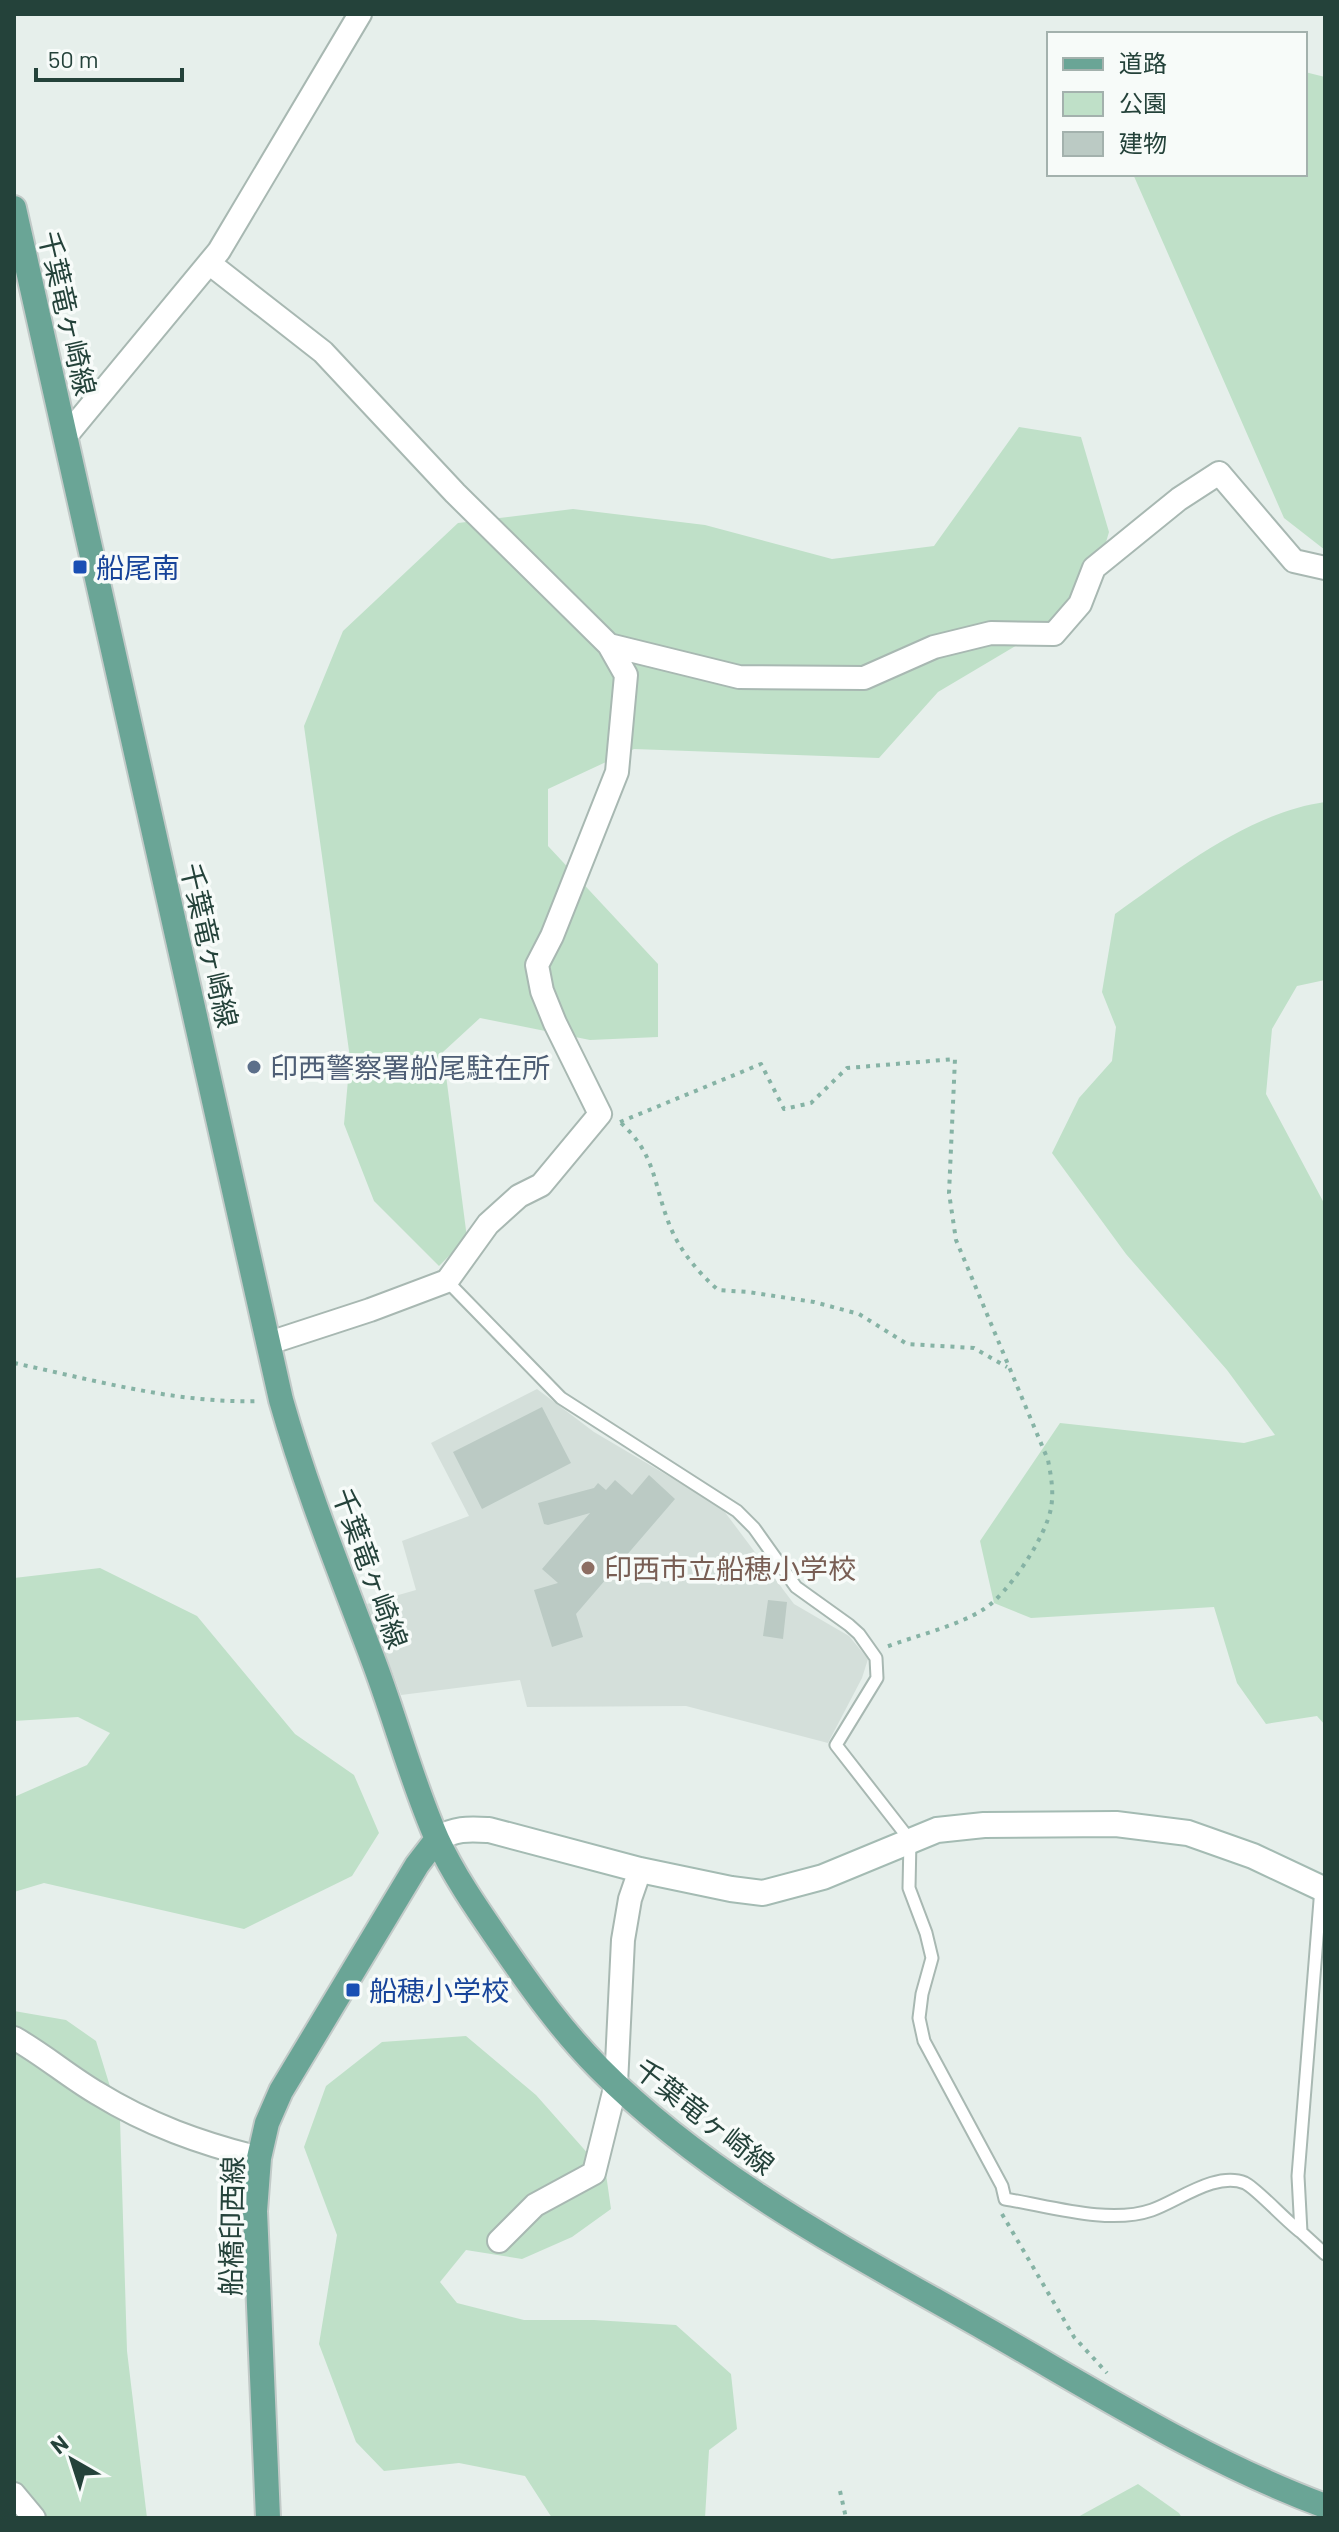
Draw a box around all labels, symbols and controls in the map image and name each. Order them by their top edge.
scale bar [36,32,182,82]
legend [1047,32,1307,176]
text: 50 m [48,44,99,73]
text: 道路 [1119,48,1167,77]
text: 公園 [1119,88,1167,117]
text: 建物 [1119,128,1167,157]
street label: 千葉竜ヶ崎線 [33,227,103,399]
place label: 船尾南 [96,550,180,584]
marker: 船尾南 [71,558,89,576]
street label: 千葉竜ヶ崎線 [175,859,245,1031]
place label: 印西警察署船尾駐在所 [270,1050,550,1084]
marker: 印西警察署船尾駐在所 [245,1058,263,1076]
street label: 千葉竜ヶ崎線 [326,1483,416,1653]
place label: 印西市立船穂小学校 [604,1551,856,1585]
marker: 印西市立船穂小学校 [579,1559,597,1577]
place label: 船穂小学校 [369,1973,509,2007]
marker: 船穂小学校 [344,1981,362,1999]
street label: 千葉竜ヶ崎線 [628,2051,782,2181]
street label: 船橋印西線 [213,2156,249,2296]
north arrow [32,2420,112,2500]
text: N [45,2429,73,2458]

